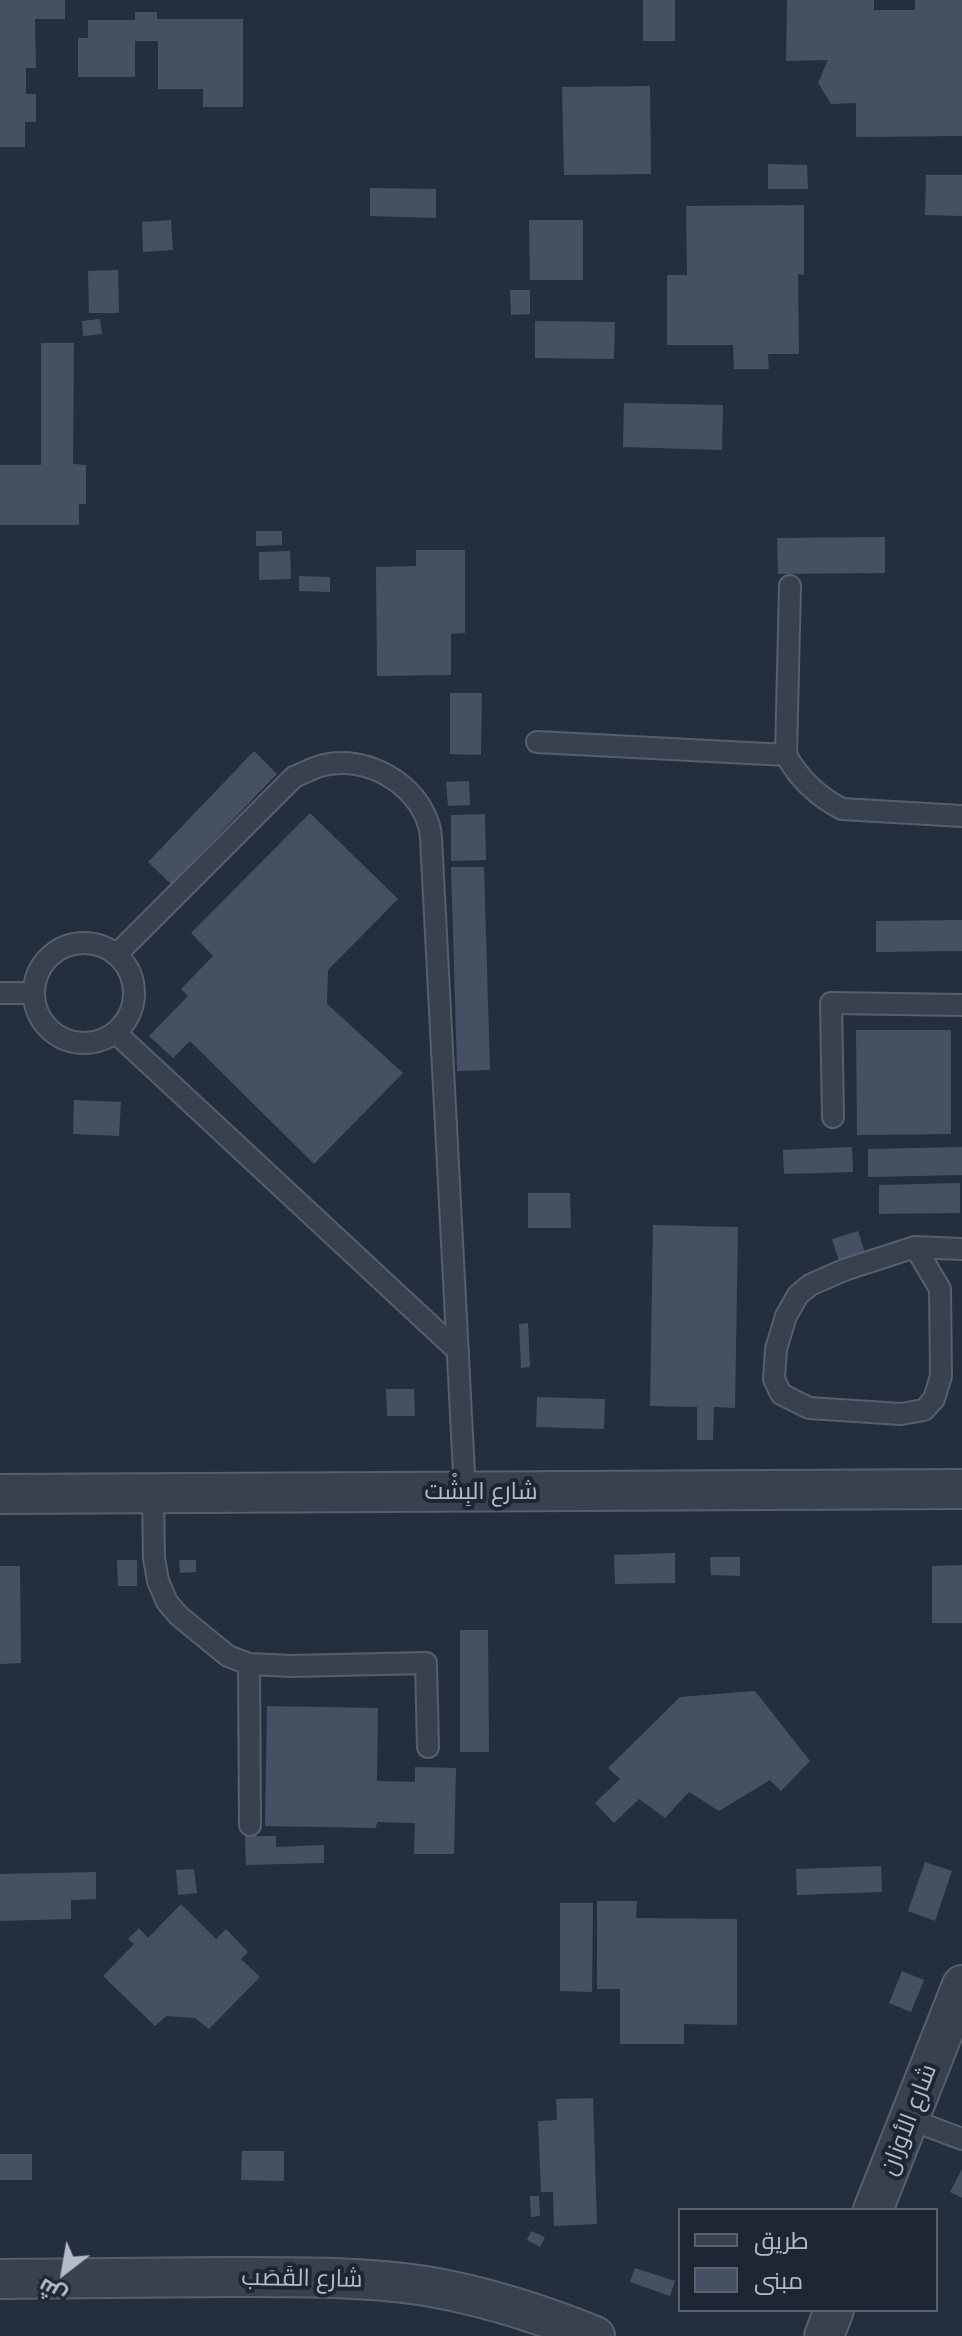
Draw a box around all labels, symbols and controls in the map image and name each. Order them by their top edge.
street label: شارع البِشْت [424,1478,538,1506]
street label: شارع الأوزان [875,2060,943,2180]
legend [678,2208,938,2312]
text: طريق [754,2223,809,2256]
north arrow [24,2232,104,2312]
text: مبنى [754,2263,803,2296]
street label: شارع القَصَب [241,2264,363,2294]
text: ش [32,2272,71,2313]

